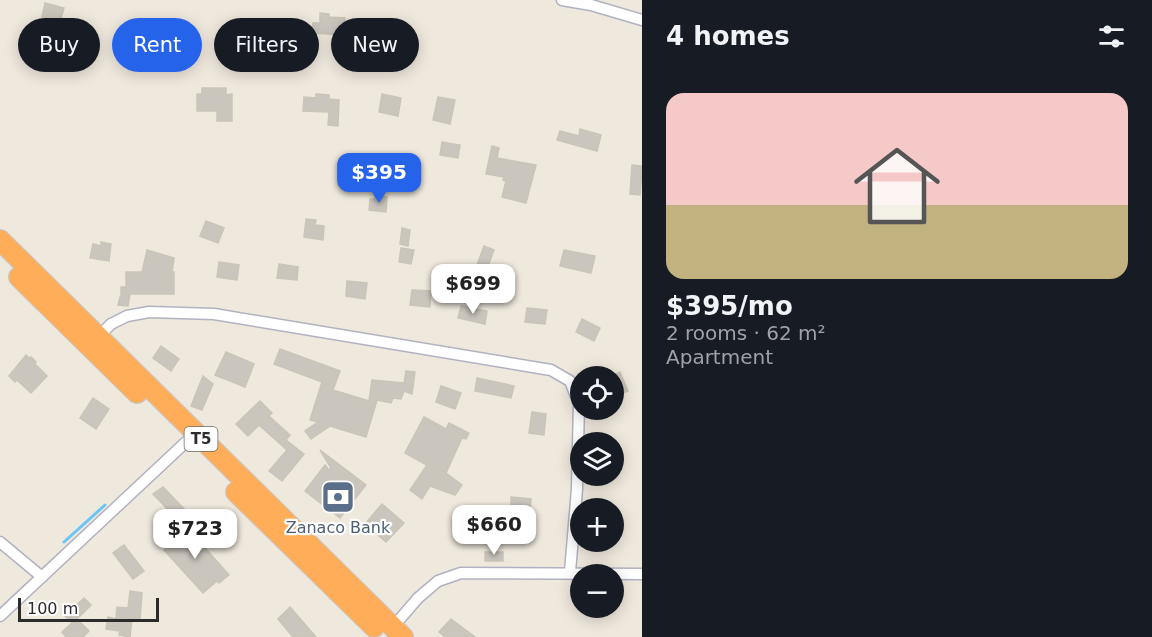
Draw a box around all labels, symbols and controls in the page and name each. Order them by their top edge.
chip: Buy [18,18,100,72]
chip: Rent [112,18,202,72]
chip: Filters [214,18,319,72]
chip: New [331,18,419,72]
icon: filters [1095,20,1128,53]
text: 4 homes [666,21,790,51]
icon: home [843,132,951,240]
pin: $395 [343,153,415,204]
text: $395 [351,160,407,184]
pin: $699 [437,264,509,315]
text: $699 [445,271,501,295]
text: $395/mo [666,291,793,321]
text: 2 rooms · 62 m² [666,321,826,345]
text: Apartment [666,345,773,369]
map controls [570,366,624,618]
button: locate [570,366,624,420]
road number: T5 [184,427,218,451]
button: layers [570,432,624,486]
bank icon: Zanaco Bank [320,479,356,515]
button: + [570,498,624,552]
pin: $660 [458,505,530,556]
pin: $723 [159,509,231,560]
text: $660 [466,512,522,536]
text: $723 [167,516,223,540]
place label: Zanaco Bank [286,518,391,537]
button: − [570,564,624,618]
scale bar [18,595,159,622]
text: 100 m [27,599,78,618]

